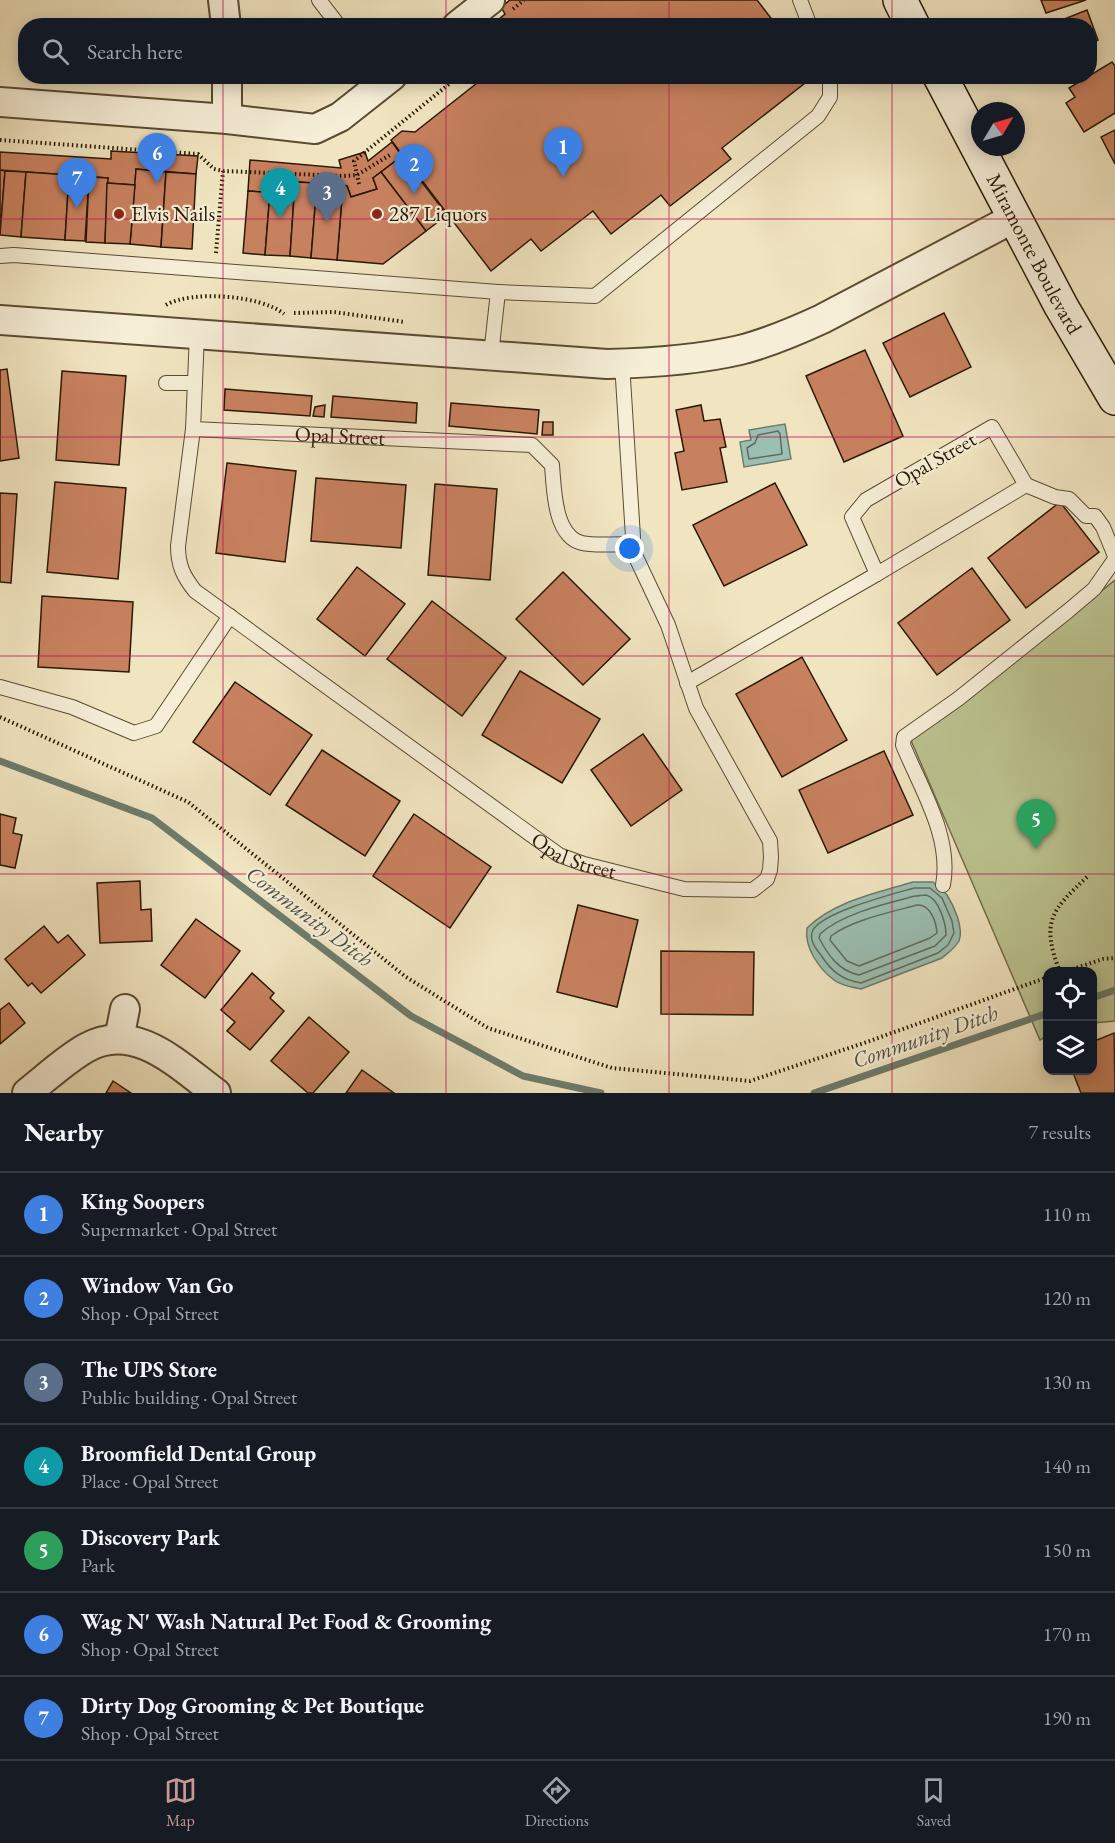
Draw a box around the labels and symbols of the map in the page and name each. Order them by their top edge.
north arrow [971,102,1025,156]
pin: 1 [544,128,582,177]
pin: 6 [138,134,176,183]
pin: 2 [394,144,434,194]
pin: 7 [58,158,97,208]
pin: 4 [260,168,300,218]
street label: Miramonte Boulevard [981,168,1089,339]
pin: 3 [308,172,346,222]
place label: Elvis Nails [131,200,215,227]
place label: 287 Liquors [389,200,487,227]
marker: Elvis Nails [112,207,126,221]
marker: 287 Liquors [370,207,384,221]
street label: Opal Street [294,420,386,451]
street label: Opal Street [889,425,981,494]
your location [615,534,644,563]
pin: 5 [1016,800,1056,849]
street label: Opal Street [526,825,619,885]
water label: Community Ditch [240,859,379,974]
water label: Community Ditch [849,998,1002,1075]

